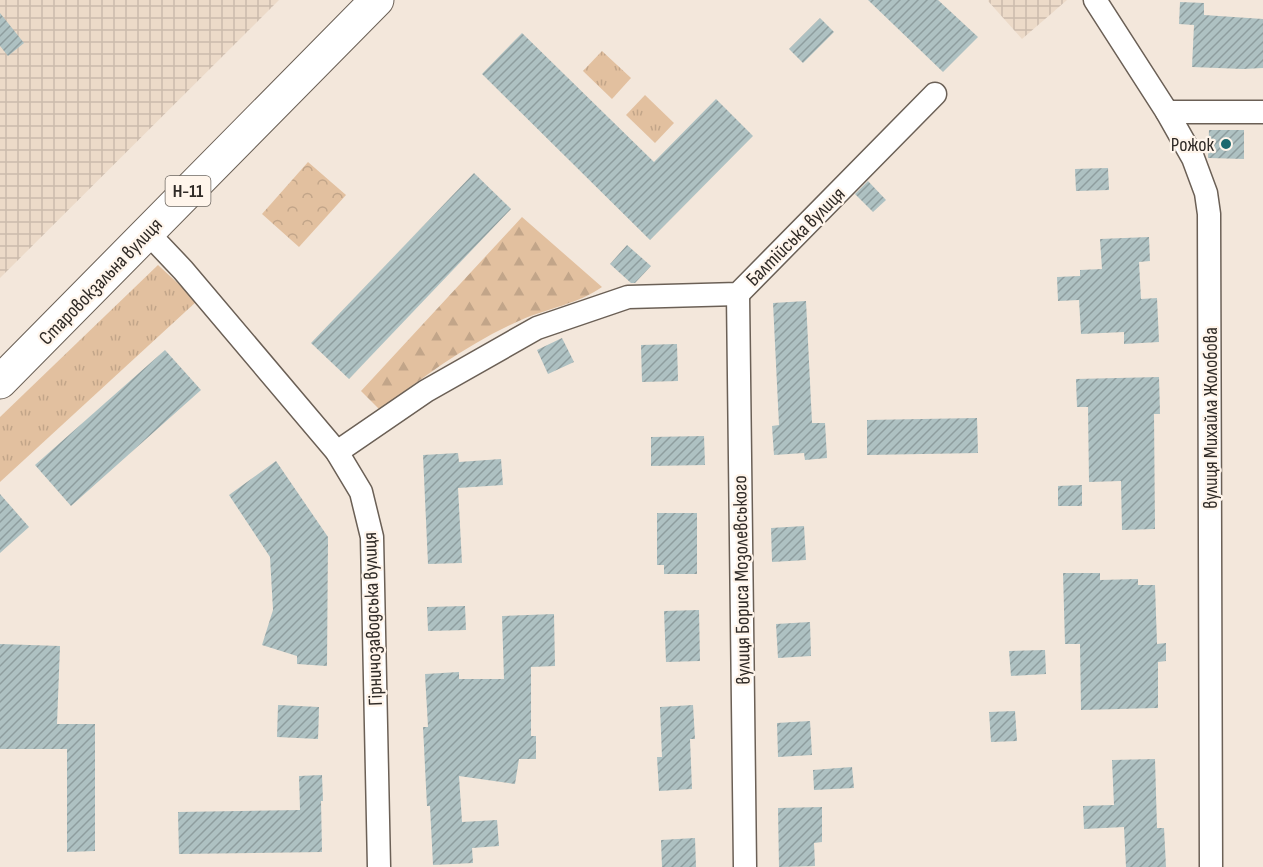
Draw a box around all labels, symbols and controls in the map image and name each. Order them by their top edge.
place label: Рожок [1171,133,1214,157]
marker: Рожок [1219,137,1233,151]
road number: Н-11 [166,176,210,206]
street label: Балтійська вулиця [741,182,850,291]
street label: Старовокзальна вулиця [34,213,167,350]
street label: вулиця Михайла Жолобова [1199,327,1223,509]
street label: вулиця Бориса Мозолевського [728,475,756,685]
street label: Гірничозаводська вулиця [358,532,388,706]

